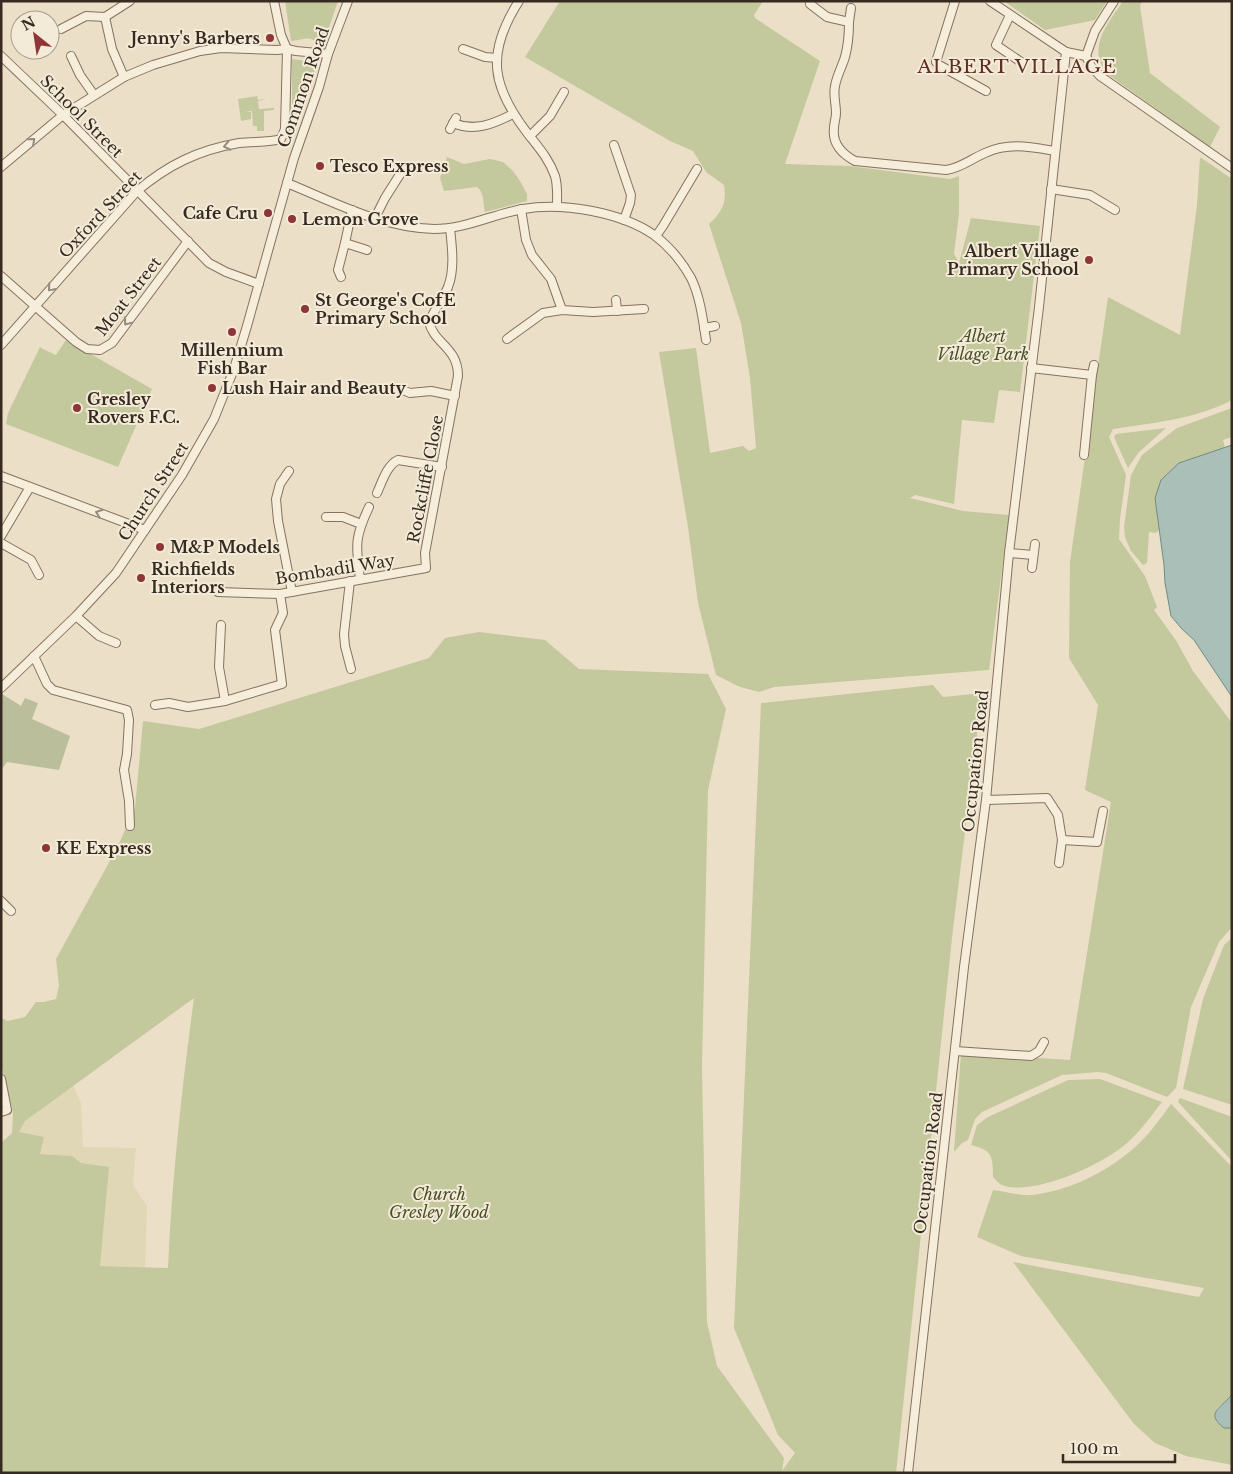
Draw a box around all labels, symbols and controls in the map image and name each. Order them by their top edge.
north arrow [10,10,60,60]
text: N [18,13,39,35]
street label: Common Road [273,24,333,150]
place label: Jenny's Barbers [128,28,260,48]
marker: Jenny's Barbers [264,32,276,44]
district label: ALBERT VILLAGE [916,55,1117,78]
street label: School Street [36,70,128,162]
one-way arrow [26,138,35,147]
one-way arrow [223,140,232,150]
place label: Tesco Express [330,156,448,176]
marker: Tesco Express [314,160,326,172]
street label: Oxford Street [54,166,146,262]
place label: Cafe Cru [183,203,259,223]
marker: Cafe Cru [262,207,274,219]
place label: Lemon Grove [302,209,419,229]
marker: Lemon Grove [286,213,298,225]
place label: Albert Village Primary School [947,241,1079,279]
street label: Moat Street [91,252,165,340]
marker: Albert Village Primary School [1083,254,1095,266]
one-way arrow [48,283,57,292]
place label: St George's CofE Primary School [315,290,456,328]
marker: St George's CofE Primary School [299,303,311,315]
one-way arrow [125,316,133,325]
marker: Millennium Fish Bar [226,326,238,338]
park label: Albert Village Park [937,326,1029,364]
place label: Millennium Fish Bar [181,340,284,378]
place label: Lush Hair and Beauty [222,378,406,398]
marker: Lush Hair and Beauty [206,382,218,394]
place label: Gresley Rovers F.C. [87,389,180,427]
marker: Gresley Rovers F.C. [71,402,83,414]
street label: Rockcliffe Close [403,413,447,545]
street label: Church Street [113,438,193,544]
one-way arrow [96,509,104,519]
place label: M&P Models [170,537,280,557]
marker: M&P Models [154,541,166,553]
street label: Bombadil Way [274,550,397,588]
place label: Richfields Interiors [151,559,235,597]
marker: Richfields Interiors [135,572,147,584]
street label: Occupation Road [958,689,992,833]
place label: KE Express [56,838,152,858]
marker: KE Express [40,842,52,854]
street label: Occupation Road [909,1091,947,1235]
park label: Church Gresley Wood [389,1184,489,1222]
scale bar [1063,1432,1176,1464]
text: 100 m [1070,1439,1119,1458]

